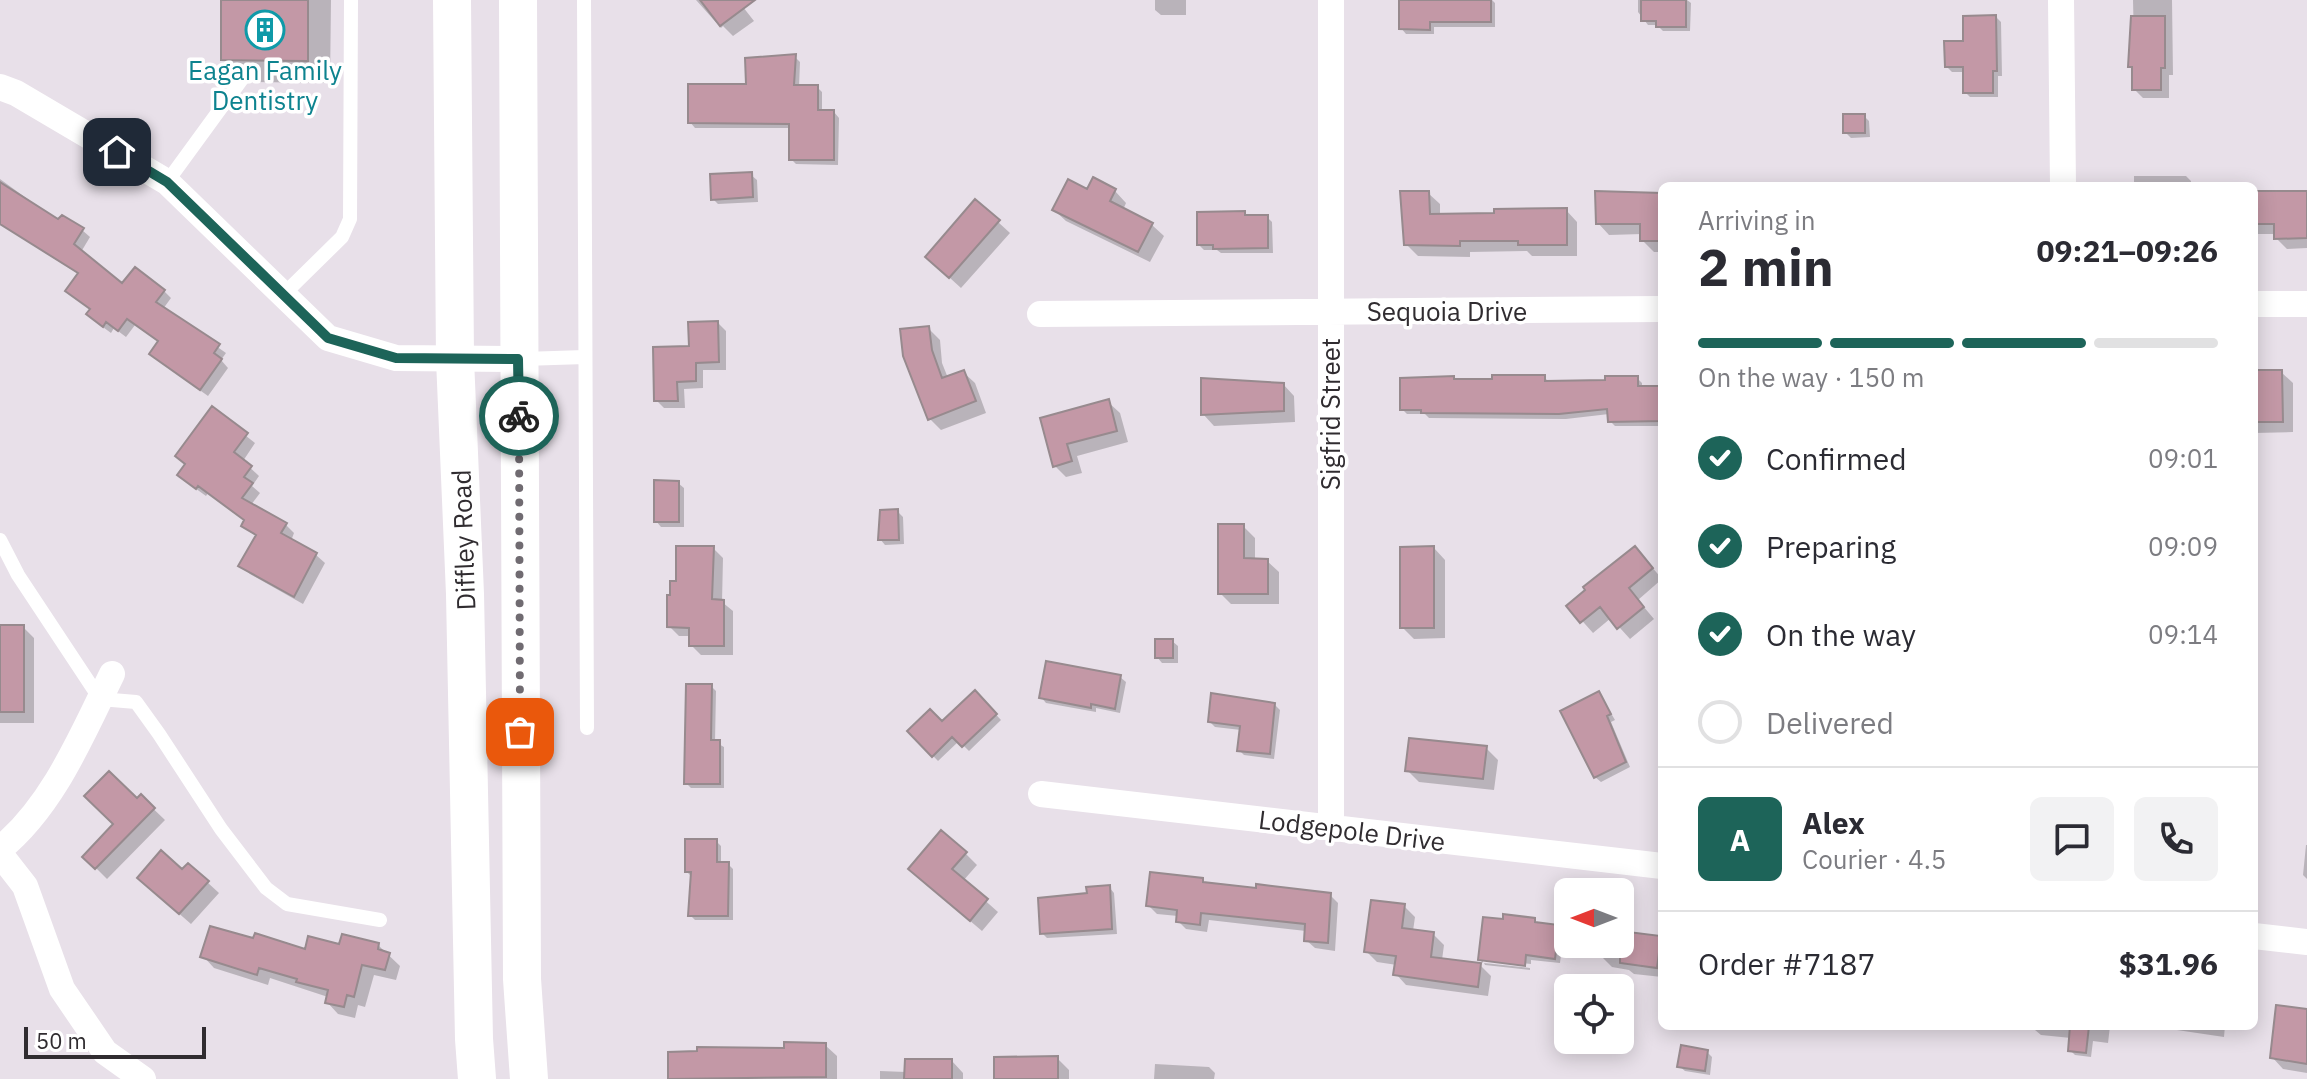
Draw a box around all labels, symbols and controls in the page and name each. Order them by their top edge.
building icon: Eagan Family Dentistry [244,9,286,51]
place label: Eagan Family Dentistry [188,53,342,117]
pin [83,118,151,186]
icon: home [95,130,139,174]
text: Arriving in [1698,203,1815,237]
text: 09:21–09:26 [2037,231,2218,270]
text: 2 min [1698,233,1834,300]
street label: Sequoia Drive [1367,294,1527,328]
street label: Sigfrid Street [1313,338,1347,490]
text: On the way · 150 m [1698,360,1924,394]
courier [479,376,559,456]
icon: bike [497,394,541,438]
icon: check [1698,436,1742,480]
text: Confirmed [1766,439,1907,478]
text: 09:01 [2148,441,2218,475]
street label: Diffley Road [444,469,482,611]
icon: check [1698,524,1742,568]
text: Preparing [1766,527,1896,566]
text: 09:09 [2148,529,2218,563]
icon: check [1698,612,1742,656]
text: On the way [1766,615,1916,654]
text: 09:14 [2148,617,2218,651]
pin [486,698,554,766]
text: Delivered [1766,703,1894,742]
icon: bag [498,710,542,754]
button: chat [2030,797,2114,881]
button: phone [2134,797,2218,881]
street label: Lodgepole Drive [1257,802,1447,858]
text: Alex [1802,803,1865,842]
text: A [1730,820,1750,859]
text: Courier · 4.5 [1802,842,1946,876]
north arrow [1554,878,1634,958]
map controls [1554,878,1634,1054]
text: Order #7187 [1698,944,1875,983]
text: $31.96 [2119,944,2218,983]
button: locate [1554,974,1634,1054]
scale bar [24,1023,206,1059]
text: 50 m [36,1026,87,1055]

